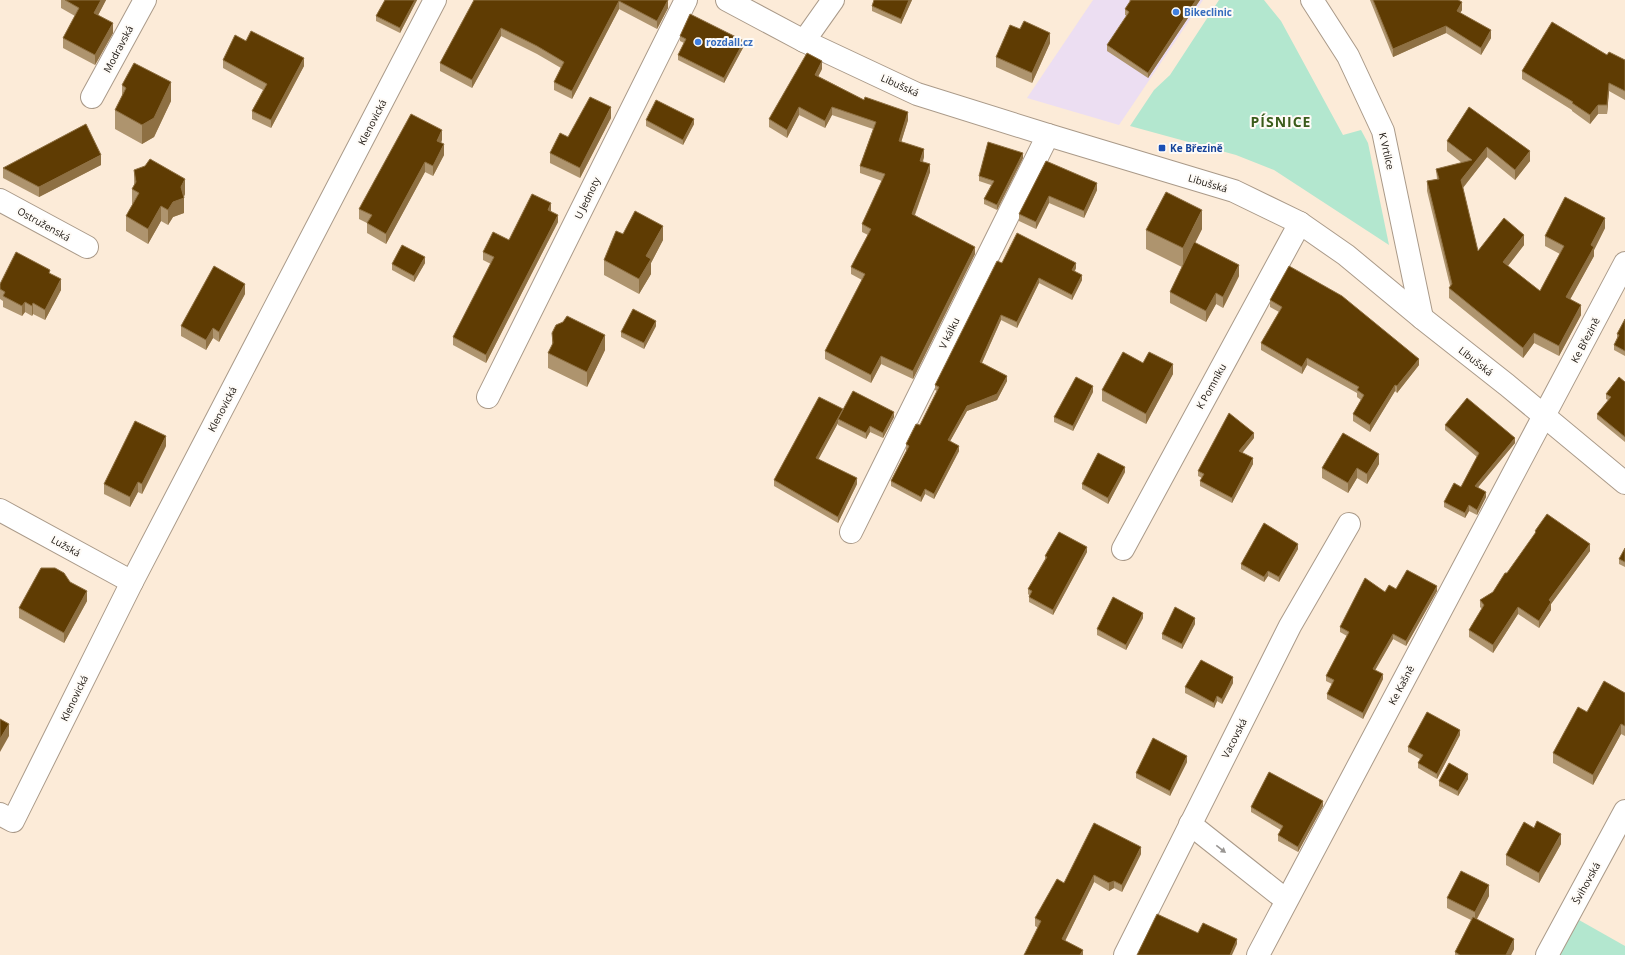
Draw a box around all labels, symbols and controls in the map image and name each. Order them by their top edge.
place label: Bikeclinic [1184,5,1232,19]
marker: Bikeclinic [1171,7,1181,17]
street label: Modravská [100,23,136,75]
place label: rozdall.cz [706,35,753,49]
marker: rozdall.cz [693,37,703,47]
street label: Libušská [879,70,921,100]
street label: Klenovická [355,97,389,147]
district label: PÍSNICE [1251,112,1311,131]
street label: K Vrtilce [1376,131,1398,171]
place label: Ke Březině [1170,141,1223,155]
marker: Ke Březině [1157,143,1167,153]
street label: Libušská [1187,170,1229,196]
street label: U Jednoty [571,174,604,221]
street label: Ostruženská [15,204,73,244]
street label: V kálku [935,315,963,351]
street label: Ke Březině [1567,315,1603,365]
street label: Libušská [1456,343,1496,379]
street label: K Pomníku [1193,361,1229,411]
street label: Klenovická [204,384,240,434]
street label: Lužská [49,532,83,560]
street label: Ke Kašně [1385,663,1417,707]
street label: Klenovická [57,673,91,723]
street label: Vacovská [1218,716,1250,760]
one-way arrow [1215,844,1226,853]
street label: Švihovská [1569,860,1603,906]

